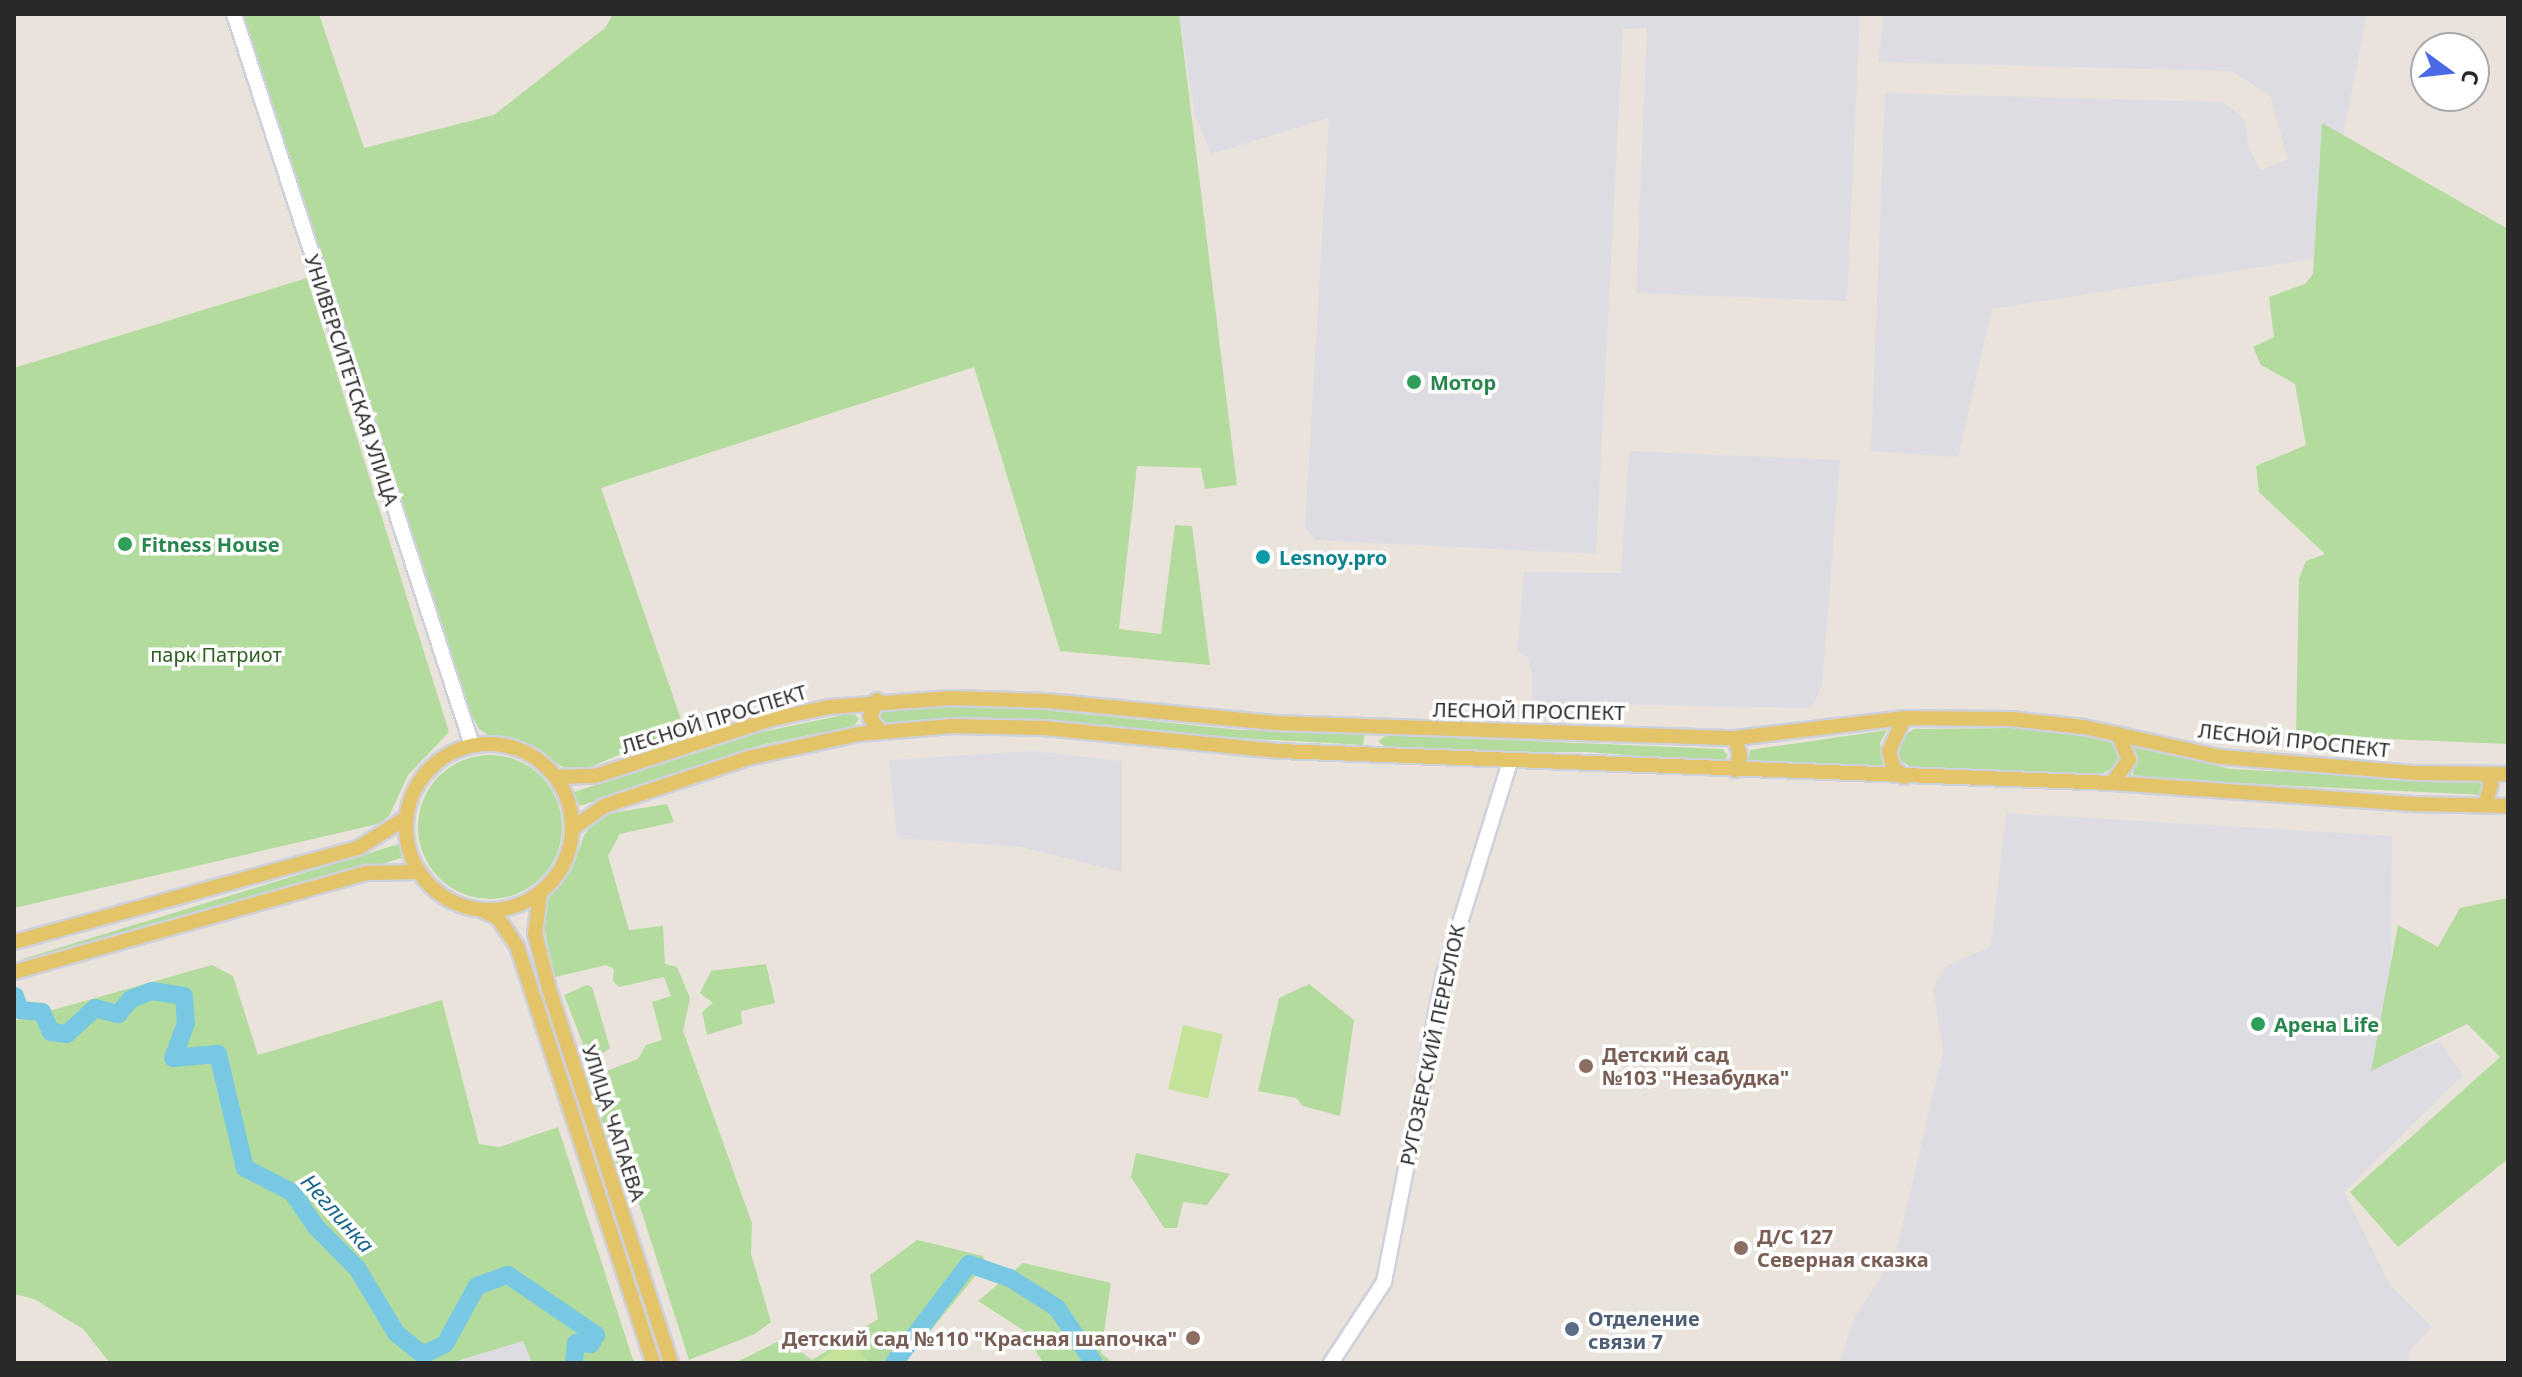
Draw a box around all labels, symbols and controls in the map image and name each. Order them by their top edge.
north arrow [2410,32,2490,112]
text: С [2455,67,2488,88]
street label: УНИВЕРСИТЕТСКАЯ УЛИЦА [300,251,404,509]
place label: Мотор [1430,370,1496,394]
marker: Мотор [1405,373,1423,391]
place label: Fitness House [141,532,280,556]
marker: Fitness House [116,535,134,553]
place label: Lesnoy.pro [1279,545,1387,569]
marker: Lesnoy.pro [1254,548,1272,566]
park label: парк Патриот [150,642,282,666]
street label: ЛЕСНОЙ ПРОСПЕКТ [618,679,810,759]
street label: ЛЕСНОЙ ПРОСПЕКТ [1433,697,1625,725]
street label: ЛЕСНОЙ ПРОСПЕКТ [2197,718,2391,762]
street label: РУГОЗЕРСКИЙ ПЕРЕУЛОК [1395,922,1469,1168]
place label: Арена Life [2274,1012,2379,1036]
marker: Арена Life [2249,1015,2267,1033]
street label: УЛИЦА ЧАПАЕВА [577,1042,651,1204]
place label: Детский сад №103 "Незабудка" [1602,1042,1789,1089]
marker: Детский сад №103 "Незабудка" [1577,1057,1595,1075]
water label: Неглинка [296,1168,380,1258]
place label: Д/С 127 Северная сказка [1757,1224,1929,1271]
marker: Д/С 127 Северная сказка [1732,1239,1750,1257]
place label: Отделение связи 7 [1588,1306,1700,1353]
marker: Отделение связи 7 [1563,1320,1581,1338]
place label: Детский сад №110 "Красная шапочка" [782,1326,1177,1350]
marker: Детский сад №110 "Красная шапочка" [1184,1329,1202,1347]

